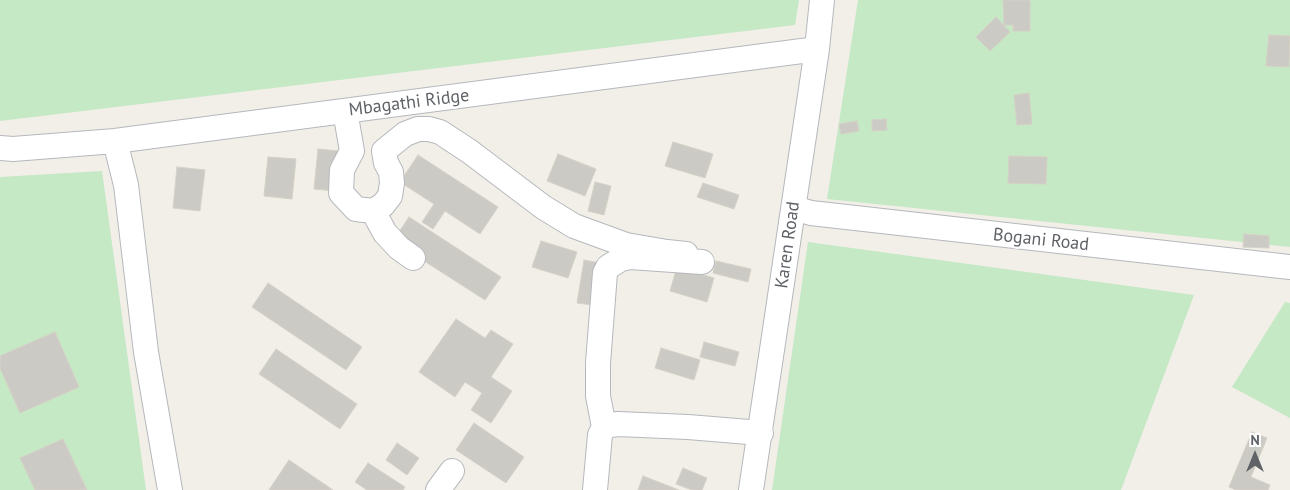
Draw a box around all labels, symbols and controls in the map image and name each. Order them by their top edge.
street label: Mbagathi Ridge [348,85,470,121]
street label: Karen Road [771,200,805,290]
street label: Bogani Road [992,224,1090,256]
north arrow [1230,430,1280,480]
text: N [1250,431,1260,449]

